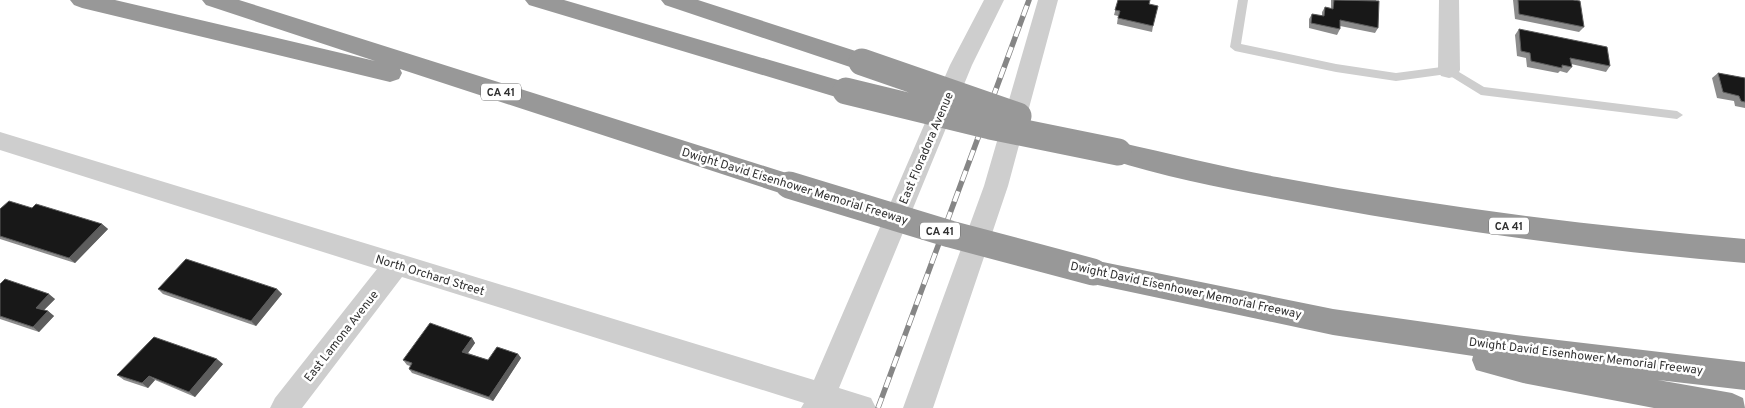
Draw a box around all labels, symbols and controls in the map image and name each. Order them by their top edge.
road number: CA 41 [481,84,521,100]
street label: East Floradora Avenue [896,90,958,207]
street label: Dwight David Eisenhower Memorial Freeway [680,145,910,229]
road number: CA 41 [1489,218,1529,235]
road number: CA 41 [920,222,960,240]
street label: North Orchard Street [373,252,486,300]
street label: Dwight David Eisenhower Memorial Freeway [1069,259,1303,323]
street label: East Lamona Avenue [301,288,383,386]
street label: Dwight David Eisenhower Memorial Freeway [1468,335,1704,379]

